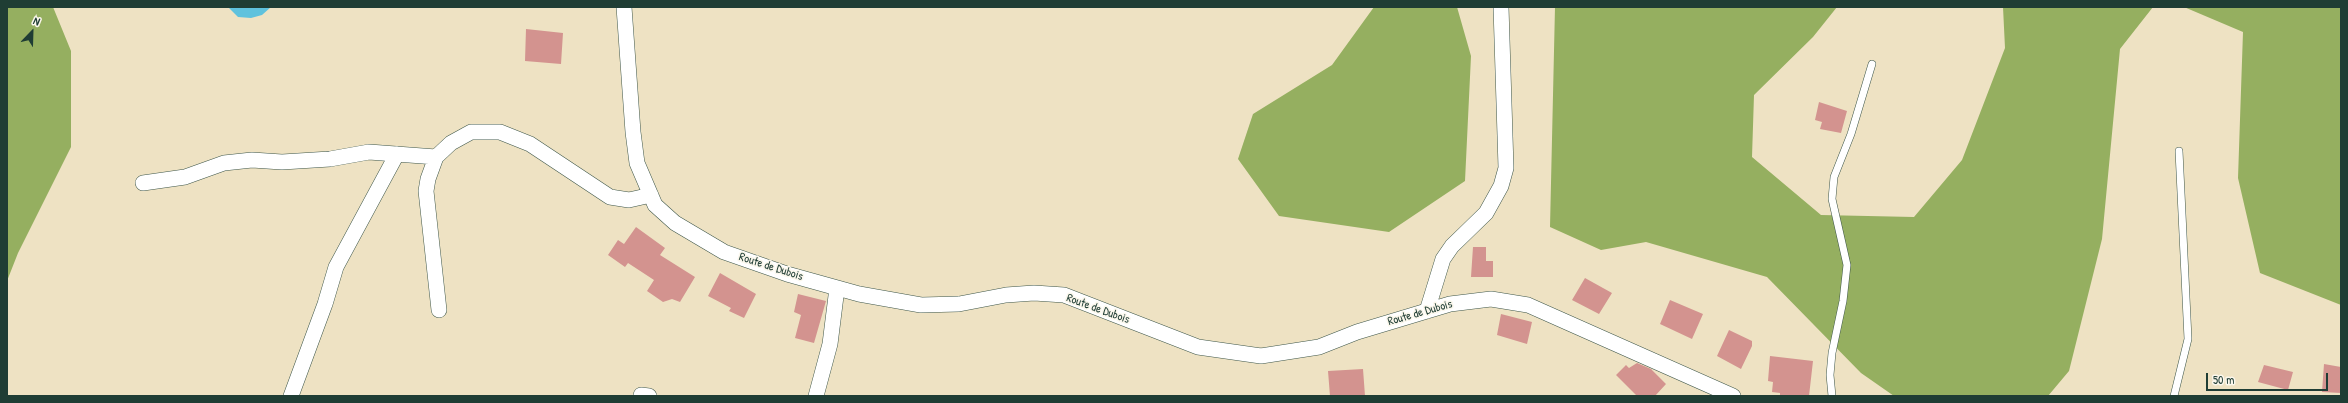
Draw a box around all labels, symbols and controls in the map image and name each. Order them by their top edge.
north arrow [12,12,52,52]
text: N [31,13,42,29]
street label: Route de Dubois [737,250,805,284]
street label: Route de Dubois [1064,291,1132,327]
street label: Route de Dubois [1386,297,1454,329]
scale bar [2208,365,2330,391]
text: 50 m [2213,371,2234,388]

